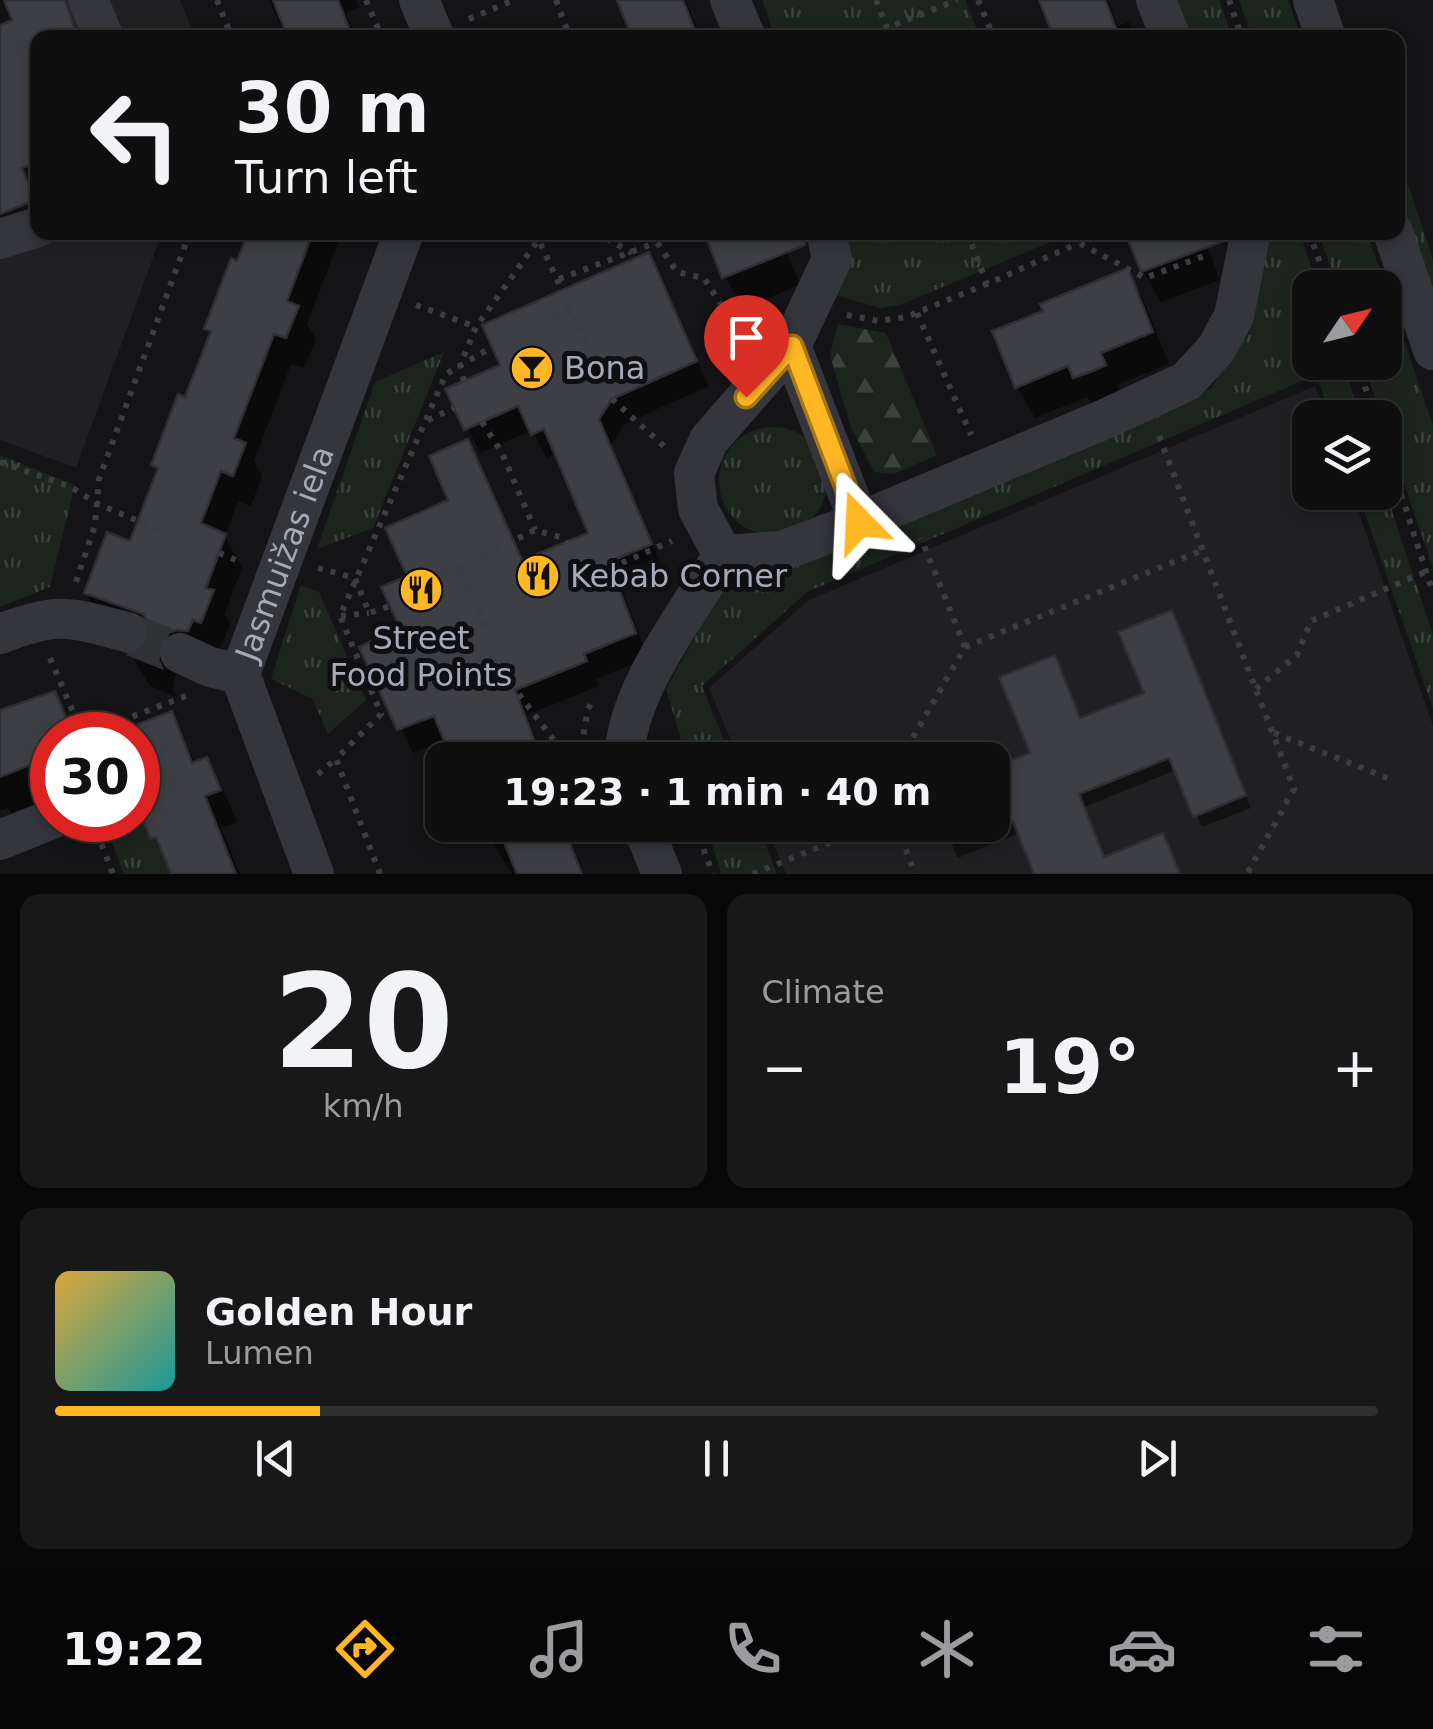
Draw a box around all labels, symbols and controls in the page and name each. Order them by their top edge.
text: 30 m [235,67,430,149]
icon: left [70,70,200,200]
text: Turn left [235,151,418,204]
north arrow [1292,270,1402,380]
map controls [1292,270,1402,510]
pin [704,295,789,398]
icon: arrive [719,310,774,365]
bar icon: Bona [509,345,555,391]
place label: Bona [564,349,645,387]
button: layers [1292,400,1402,510]
street label: Jasmuižas iela [227,441,342,668]
position arrow [807,470,911,574]
restaurant icon: Kebab Corner [515,553,561,599]
place label: Kebab Corner [570,557,788,595]
restaurant icon: Street Food Points [398,567,444,613]
place label: Street Food Points [329,619,513,694]
speed limit sign: 30 [30,712,160,842]
text: 19:23 · 1 min · 40 m [504,770,931,814]
text: 20 [273,946,454,1098]
text: Climate [762,973,885,1011]
text: 19° [999,1023,1141,1111]
text: − [762,1036,808,1100]
text: + [1332,1036,1378,1100]
text: km/h [323,1087,404,1125]
text: Golden Hour [205,1290,472,1334]
text: Lumen [205,1334,314,1372]
icon: previous [248,1431,303,1486]
icon: pause [689,1431,744,1486]
icon: next [1130,1431,1185,1486]
icon: directions [330,1614,400,1684]
icon: music [524,1614,594,1684]
icon: phone [718,1614,788,1684]
icon: climate [912,1614,982,1684]
icon: car [1107,1614,1177,1684]
icon: filters [1301,1614,1371,1684]
text: 19:22 [62,1623,205,1676]

